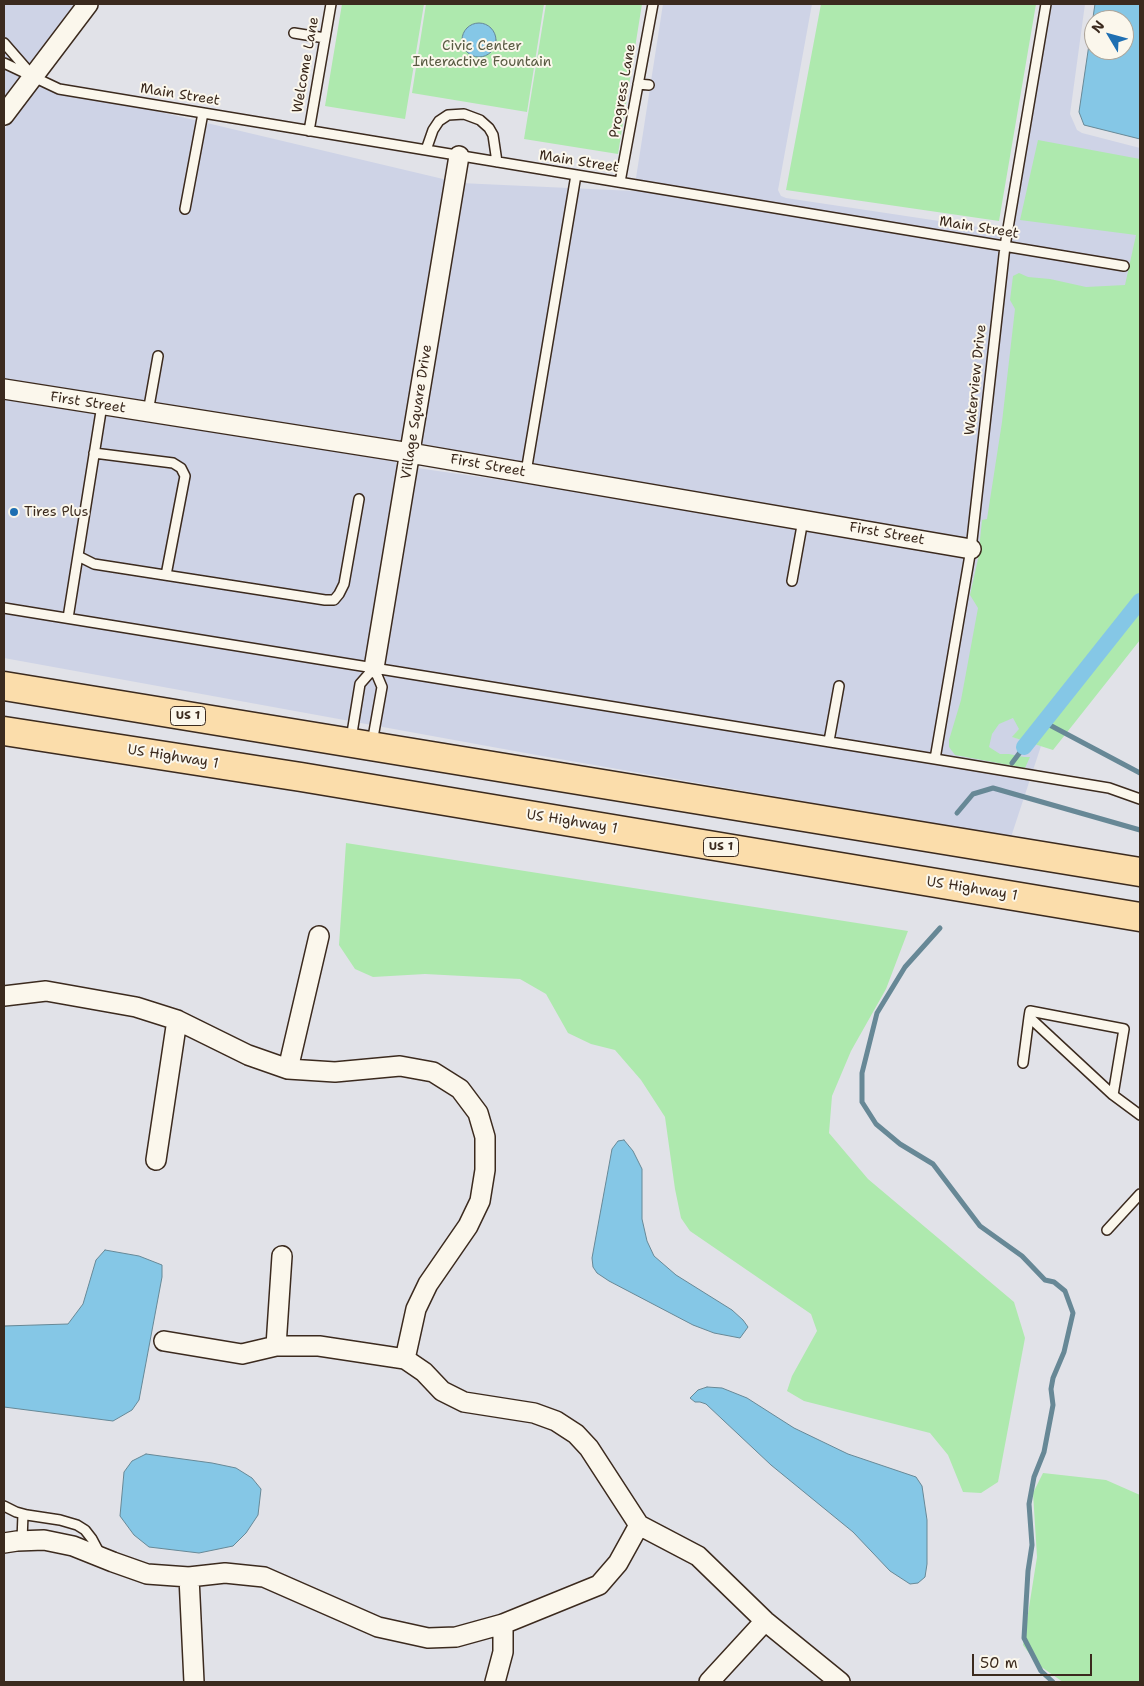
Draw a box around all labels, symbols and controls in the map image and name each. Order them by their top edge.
north arrow [1084,10,1134,60]
street label: Welcome Lane [289,16,323,114]
text: N [1087,17,1108,36]
park label: Civic Center Interactive Fountain [413,38,551,70]
street label: Progress Lane [606,43,640,139]
street label: Main Street [139,80,221,110]
street label: Main Street [538,147,620,177]
street label: Main Street [938,213,1020,243]
street label: Waterview Drive [962,324,990,436]
street label: Village Square Drive [398,343,436,481]
street label: First Street [49,389,127,417]
street label: First Street [449,451,527,481]
place label: Tires Plus [24,504,88,520]
marker: Tires Plus [8,506,20,518]
street label: First Street [848,519,926,549]
road number: US 1 [170,706,206,726]
street label: US Highway 1 [126,742,220,772]
street label: US Highway 1 [525,807,619,837]
road number: US 1 [704,838,738,856]
street label: US Highway 1 [925,874,1019,904]
scale bar [974,1644,1094,1676]
text: 50 m [980,1653,1018,1673]

